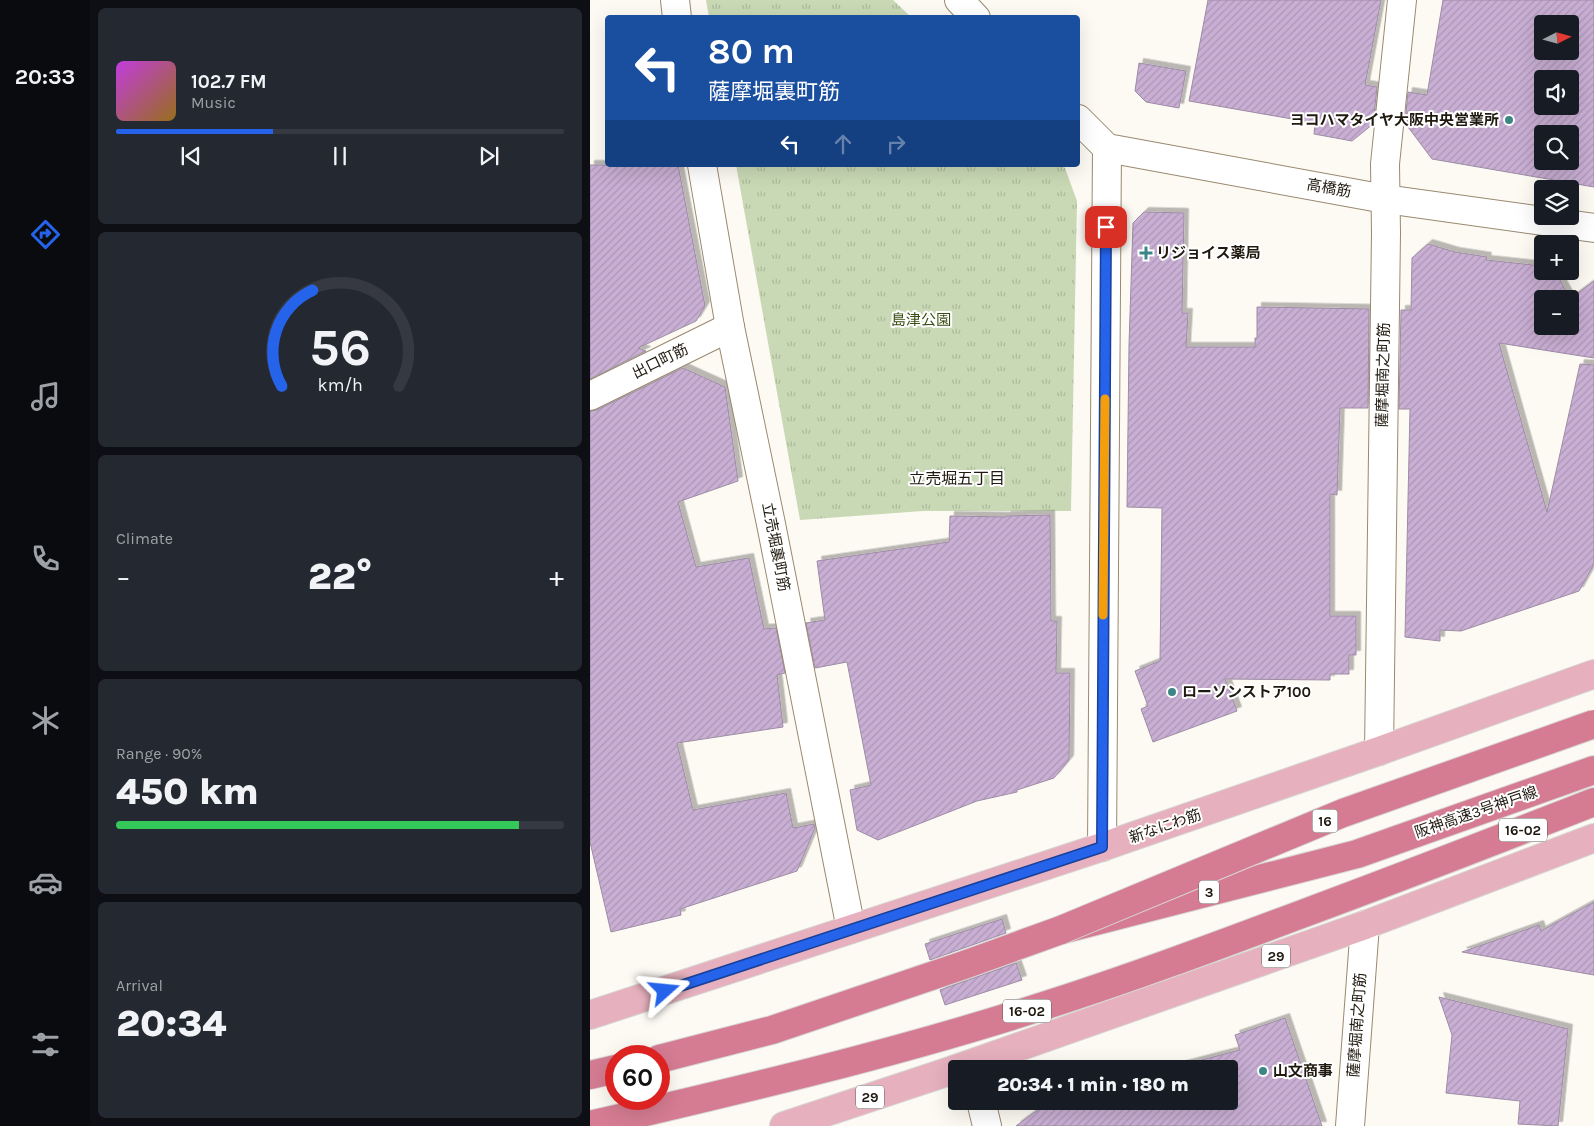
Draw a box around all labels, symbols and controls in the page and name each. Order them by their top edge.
north arrow [1534,15,1579,60]
map controls [1534,15,1579,335]
text: 80 m [708,31,795,72]
icon: left [625,35,690,100]
text: 20:33 [15,64,75,90]
button: sound [1534,70,1579,115]
text: 102.7 FM [191,71,267,93]
text: 薩摩堀裏町筋 [708,79,840,105]
text: Music [191,93,236,112]
place label: ヨコハマタイヤ大阪中央営業所 [1289,111,1499,129]
marker: ヨコハマタイヤ大阪中央営業所 [1503,114,1515,126]
button: search [1534,125,1579,170]
icon: left [776,130,804,158]
icon: ahead [829,130,857,158]
icon: right [882,130,910,158]
icon: previous [177,142,205,170]
icon: pause [326,142,354,170]
icon: next [475,142,503,170]
street label: 高橋筋 [1305,175,1353,201]
button: layers [1534,180,1579,225]
pin [1085,206,1127,248]
icon: arrive [1092,213,1120,241]
icon: directions [28,217,63,252]
button: + [1534,235,1579,280]
place label: リジョイス薬局 [1156,244,1261,262]
marker: リジョイス薬局 [1140,247,1152,259]
button: − [1534,290,1579,335]
park label: 島津公園 [891,311,951,329]
text: 56 [309,317,371,378]
street label: 薩摩堀南之町筋 [1373,322,1393,428]
street label: 出口町筋 [629,340,691,382]
text: km/h [317,375,363,396]
icon: music [28,379,63,414]
district label: 立売堀五丁目 [909,469,1005,488]
street label: 立売堀裏町筋 [759,501,793,593]
text: Climate [116,529,173,548]
icon: phone [28,541,63,576]
text: 22° [308,554,372,599]
text: − [116,560,131,593]
text: + [549,560,564,593]
place label: ローソンストア100 [1182,683,1311,701]
marker: ローソンストア100 [1166,686,1178,698]
icon: climate [28,703,63,738]
text: Range · 90% [116,744,202,763]
text: 450 km [116,769,259,814]
street label: 阪神高速3号神戸線 [1412,783,1540,841]
street label: 新なにわ筋 [1127,805,1203,847]
road number: 16 [1312,809,1338,832]
road number: 16-02 [1499,818,1547,842]
icon: car [28,865,63,900]
road number: 3 [1199,880,1219,904]
road number: 29 [1262,944,1290,968]
position arrow [638,964,690,1016]
street label: 薩摩堀南之町筋 [1344,972,1370,1078]
text: Arrival [116,976,163,995]
road number: 16-02 [1003,999,1051,1022]
text: 20:34 [116,1001,226,1046]
icon: filters [28,1027,63,1062]
speed limit sign: 60 [605,1045,670,1110]
place label: 山文商事 [1273,1062,1333,1080]
marker: 山文商事 [1257,1065,1269,1077]
text: 20:34 · 1 min · 180 m [997,1074,1189,1096]
road number: 29 [856,1086,884,1108]

